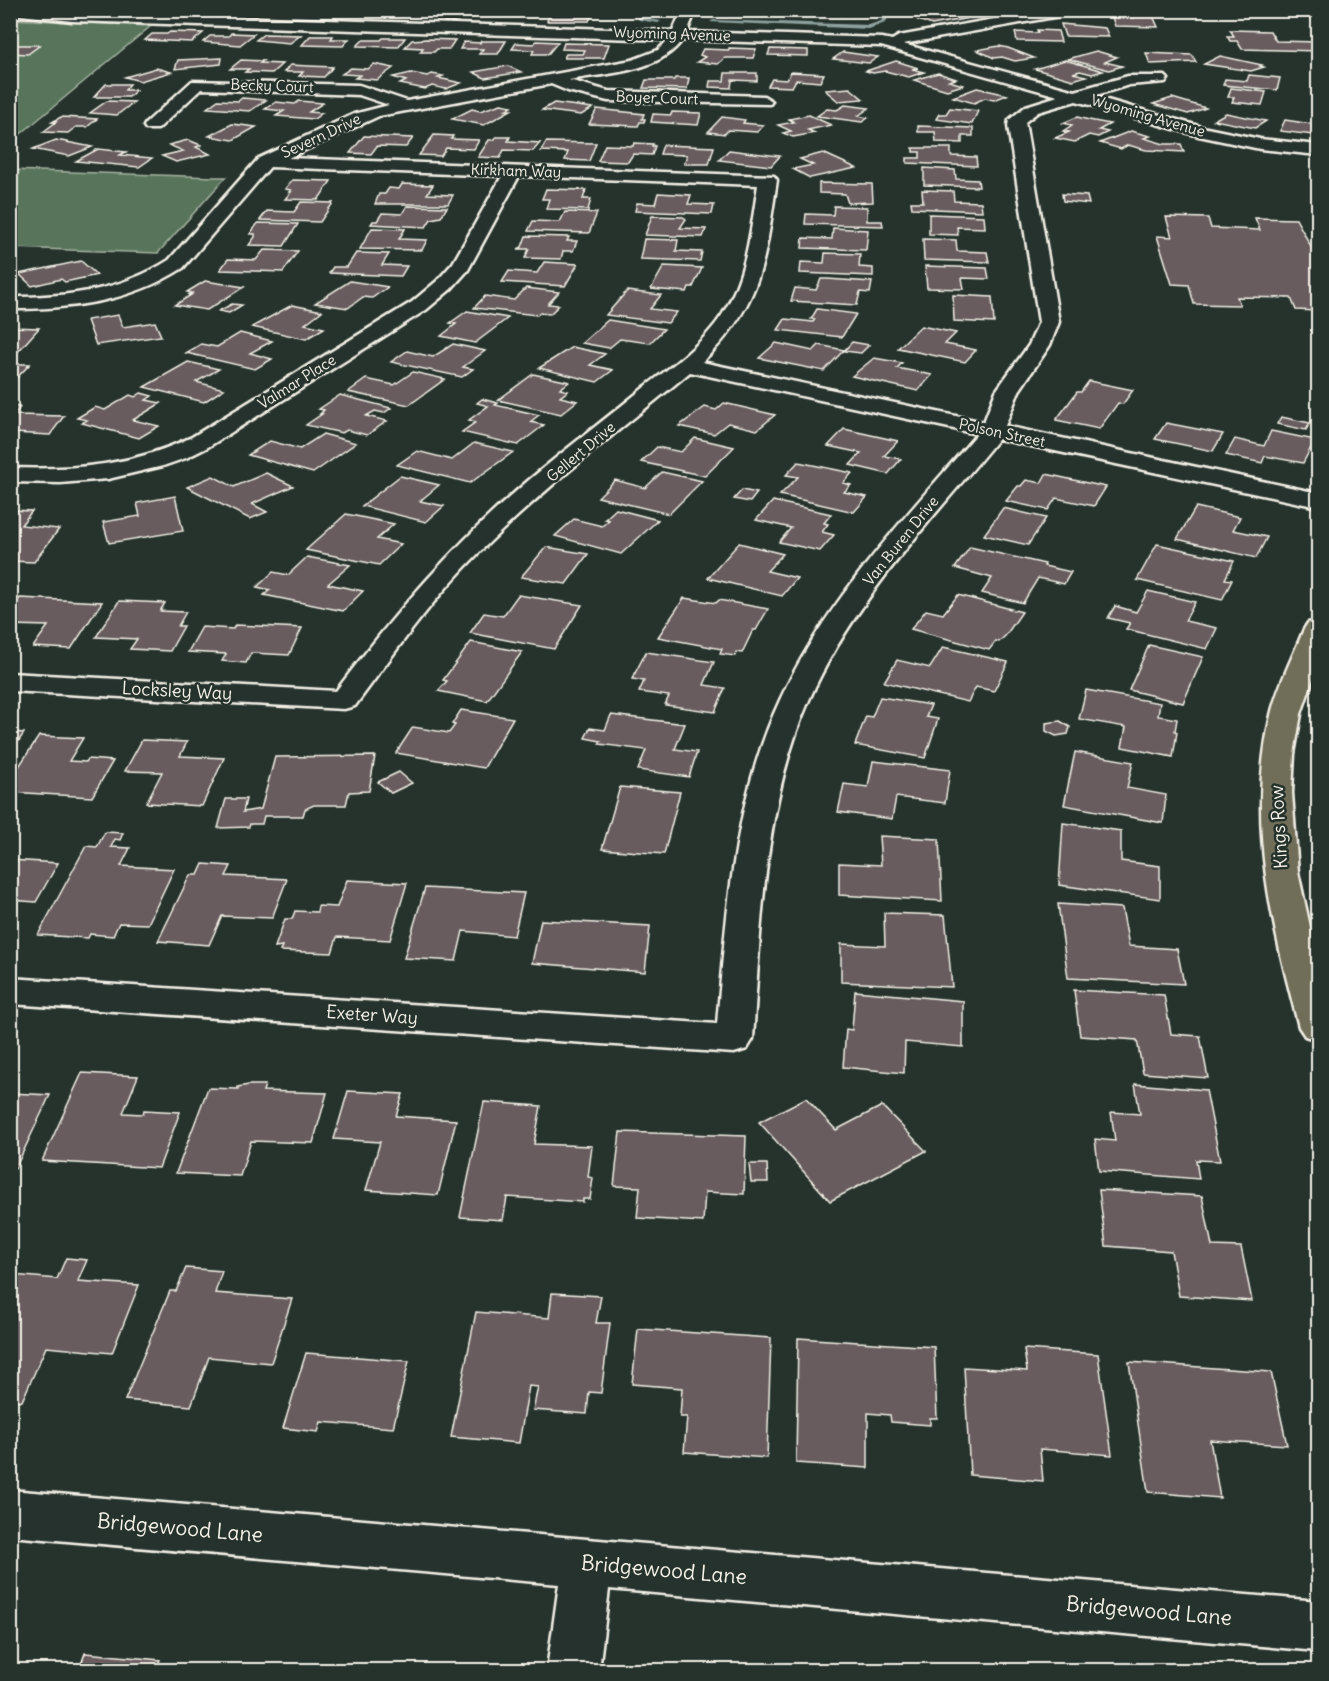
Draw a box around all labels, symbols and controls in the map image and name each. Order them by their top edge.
street label: Wyoming Avenue [613,22,731,45]
street label: Becky Court [230,75,314,96]
street label: Boyer Court [615,87,699,108]
street label: Wyoming Avenue [1089,90,1207,141]
street label: Severn Drive [278,109,364,162]
street label: Kirkham Way [470,159,562,182]
street label: Valmar Place [254,350,339,413]
street label: Polson Street [957,414,1047,451]
street label: Gellert Drive [542,417,619,486]
street label: Van Buren Drive [859,492,942,589]
street label: Locksley Way [121,676,233,705]
street label: Kings Row [1265,785,1292,869]
street label: Exeter Way [325,1000,419,1029]
street label: Bridgewood Lane [96,1507,264,1548]
street label: Bridgewood Lane [580,1549,748,1590]
street label: Bridgewood Lane [1065,1590,1233,1631]

